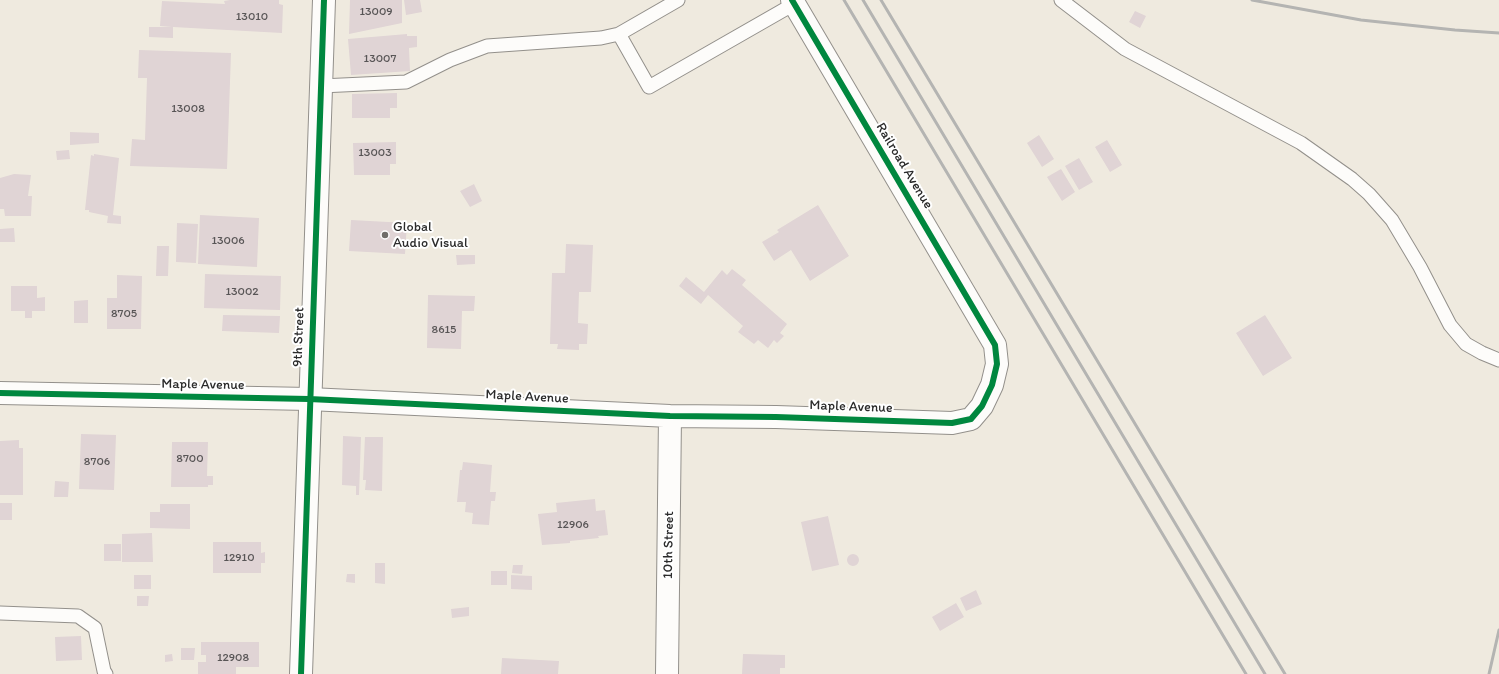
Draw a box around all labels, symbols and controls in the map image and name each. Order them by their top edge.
house number: 13009 [359,5,393,19]
house number: 13010 [236,10,268,24]
house number: 13007 [364,52,396,66]
house number: 13008 [171,102,205,116]
street label: Railroad Avenue [872,120,936,212]
house number: 13003 [358,146,392,160]
place label: Global Audio Visual [393,219,468,252]
marker: Global Audio Visual [380,230,390,240]
house number: 13006 [211,234,245,248]
house number: 13002 [225,285,259,299]
house number: 8705 [111,307,137,321]
street label: 9th Street [290,307,308,367]
house number: 8615 [432,323,456,337]
street label: Maple Avenue [161,376,245,394]
street label: Maple Avenue [485,386,569,408]
street label: Maple Avenue [809,397,893,417]
house number: 8700 [176,452,204,466]
house number: 8706 [84,455,110,469]
street label: 10th Street [660,511,678,579]
house number: 12906 [557,518,589,532]
house number: 12910 [223,551,255,565]
house number: 12908 [217,651,249,665]

